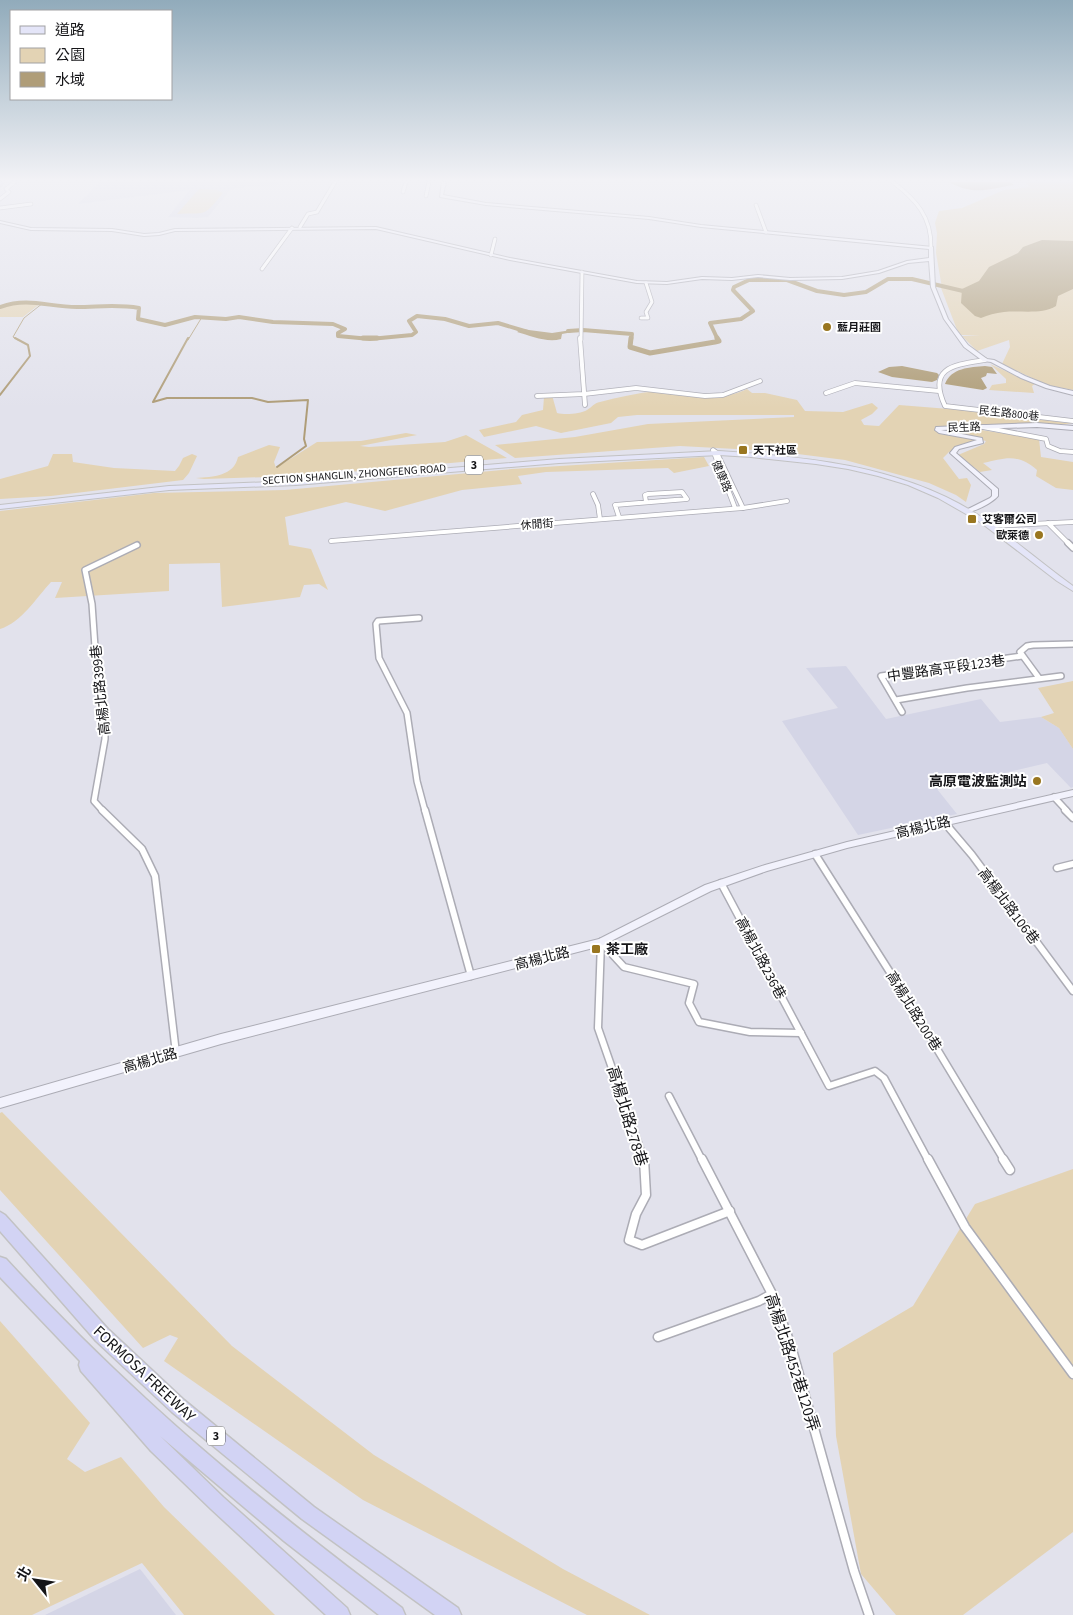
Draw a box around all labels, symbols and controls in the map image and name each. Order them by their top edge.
legend [10,10,172,100]
text: 道路 [55,20,85,41]
text: 公園 [55,45,85,66]
text: 水域 [55,70,85,91]
place label: 藍月莊園 [837,320,881,335]
marker: 藍月莊園 [821,321,833,333]
street label: 民生路800巷 [978,403,1040,424]
street label: 民生路 [947,419,981,436]
place label: 天下社區 [753,443,797,458]
marker: 天下社區 [737,444,749,456]
road number: 3 [465,456,483,474]
street label: 健康路 [708,458,735,494]
street label: SECTION SHANGLIN, ZHONGFENG ROAD [262,461,447,488]
place label: 艾客爾公司 [982,512,1037,527]
marker: 艾客爾公司 [966,513,978,525]
street label: 休閒街 [520,516,554,533]
place label: 歐萊德 [996,528,1029,543]
marker: 歐萊德 [1033,529,1045,541]
street label: 高楊北路399巷 [86,644,116,736]
street label: 中豐路高平段123巷 [886,651,1006,687]
place label: 高原電波監測站 [929,772,1027,792]
marker: 高原電波監測站 [1031,775,1043,787]
street label: 高楊北路 [894,812,953,844]
street label: 高楊北路106巷 [973,864,1044,949]
street label: 高楊北路236巷 [730,914,790,1003]
place label: 茶工廠 [606,940,648,960]
street label: 高楊北路 [513,942,572,975]
marker: 茶工廠 [590,943,602,955]
street label: 高楊北路200巷 [881,968,946,1055]
street label: 高楊北路 [121,1044,180,1078]
street label: 高楊北路278巷 [601,1063,653,1169]
street label: 高楊北路452巷120弄 [759,1291,825,1434]
street label: FORMOSA FREEWAY [88,1320,201,1427]
road number: 3 [207,1426,225,1445]
north arrow [10,1555,60,1605]
text: 北 [12,1563,37,1585]

